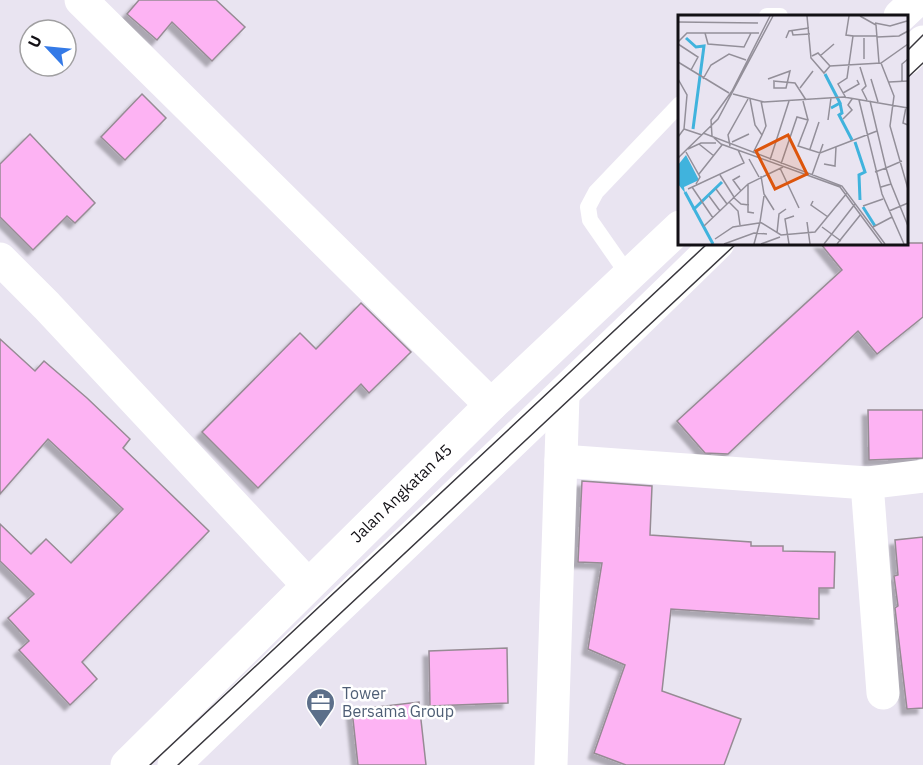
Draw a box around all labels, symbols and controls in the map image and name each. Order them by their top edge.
inset map [678,15,908,244]
north arrow [18,18,78,78]
text: U [23,32,46,51]
street label: Jalan Angkatan 45 [346,439,456,547]
place label: Tower Bersama Group [342,683,454,721]
office icon: Tower Bersama Group [305,686,337,728]

